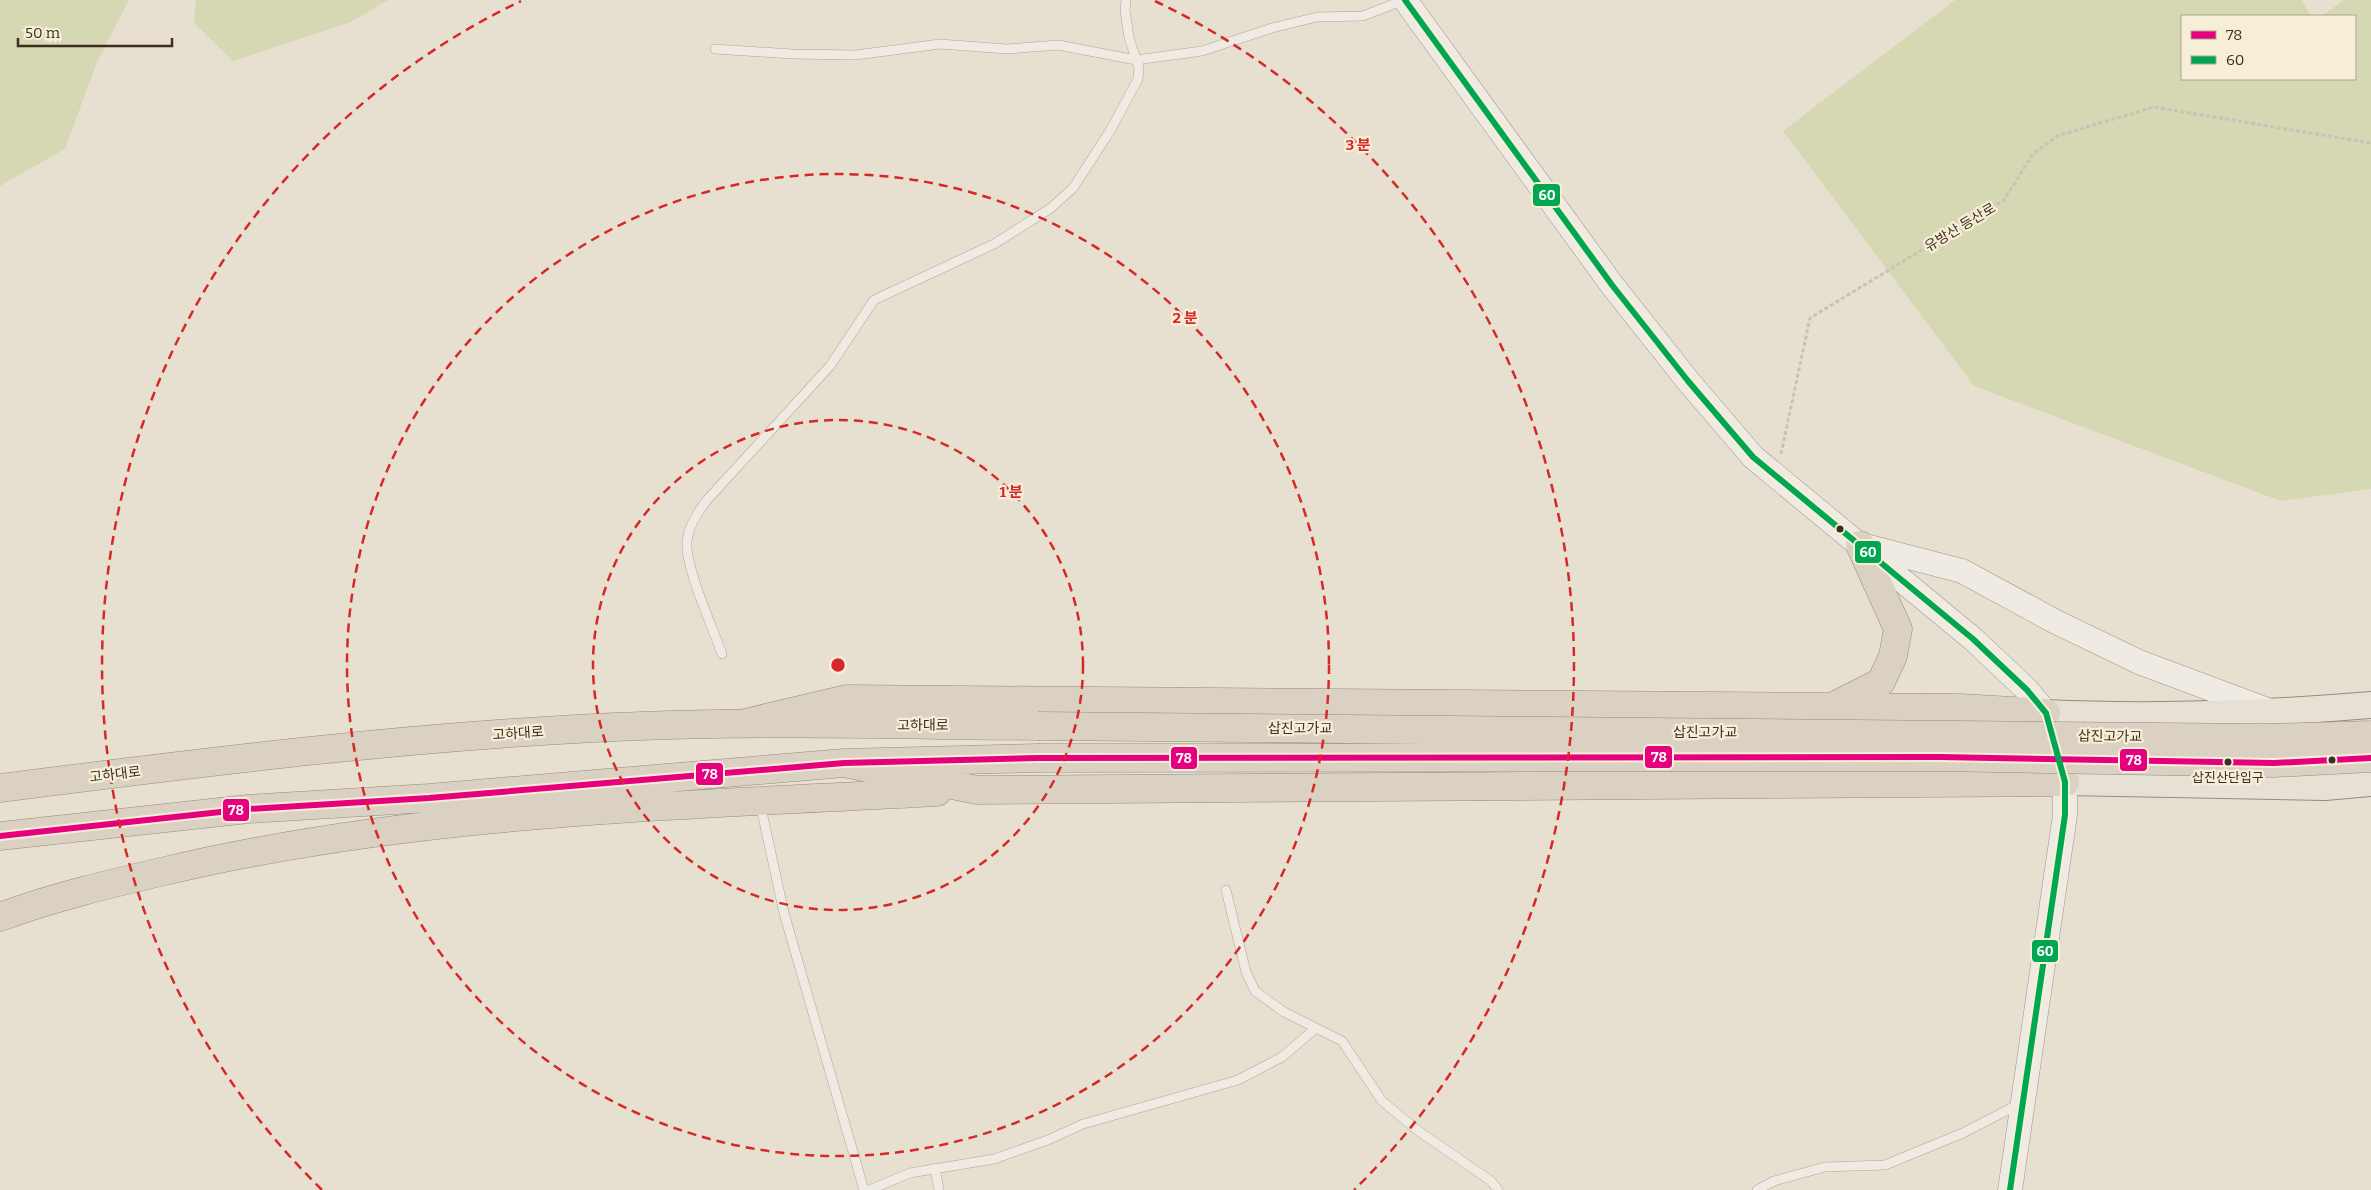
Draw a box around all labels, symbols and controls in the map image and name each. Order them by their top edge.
scale bar [18,15,171,47]
legend [2181,15,2356,80]
text: 50 m [25,24,61,42]
text: 78 [2226,26,2242,44]
text: 60 [2226,51,2244,69]
text: 3 분 [1345,136,1371,154]
line badge: 60 [1532,183,1561,207]
text: 60 [1538,187,1556,204]
street label: 유방산 등산로 [1922,199,1999,255]
text: 2 분 [1173,309,1198,327]
text: 1 분 [1000,483,1023,501]
unlabelled marker [1835,524,1845,534]
line badge: 60 [1854,540,1882,564]
text: 60 [1859,544,1877,561]
centre of rings [829,656,847,674]
street label: 고하대로 [897,717,949,734]
street label: 삽진고가교 [1268,720,1332,737]
street label: 고하대로 [492,723,544,744]
street label: 삽진고가교 [1673,724,1737,741]
street label: 삽진고가교 [2078,727,2142,746]
line badge: 78 [1644,745,1673,769]
line badge: 78 [1170,746,1198,770]
line badge: 78 [2119,748,2148,772]
text: 78 [1651,749,1667,766]
text: 78 [1176,750,1192,767]
text: 78 [2126,752,2142,769]
unlabelled marker [2327,755,2337,765]
marker: 삽진산단입구 [2223,757,2233,767]
line badge: 78 [695,762,724,786]
street label: 고하대로 [88,763,142,786]
text: 78 [702,766,718,783]
place label: 삽진산단입구 [2192,770,2264,785]
line badge: 78 [222,798,250,822]
text: 78 [228,802,244,819]
line badge: 60 [2031,939,2059,963]
text: 60 [2036,943,2054,960]

